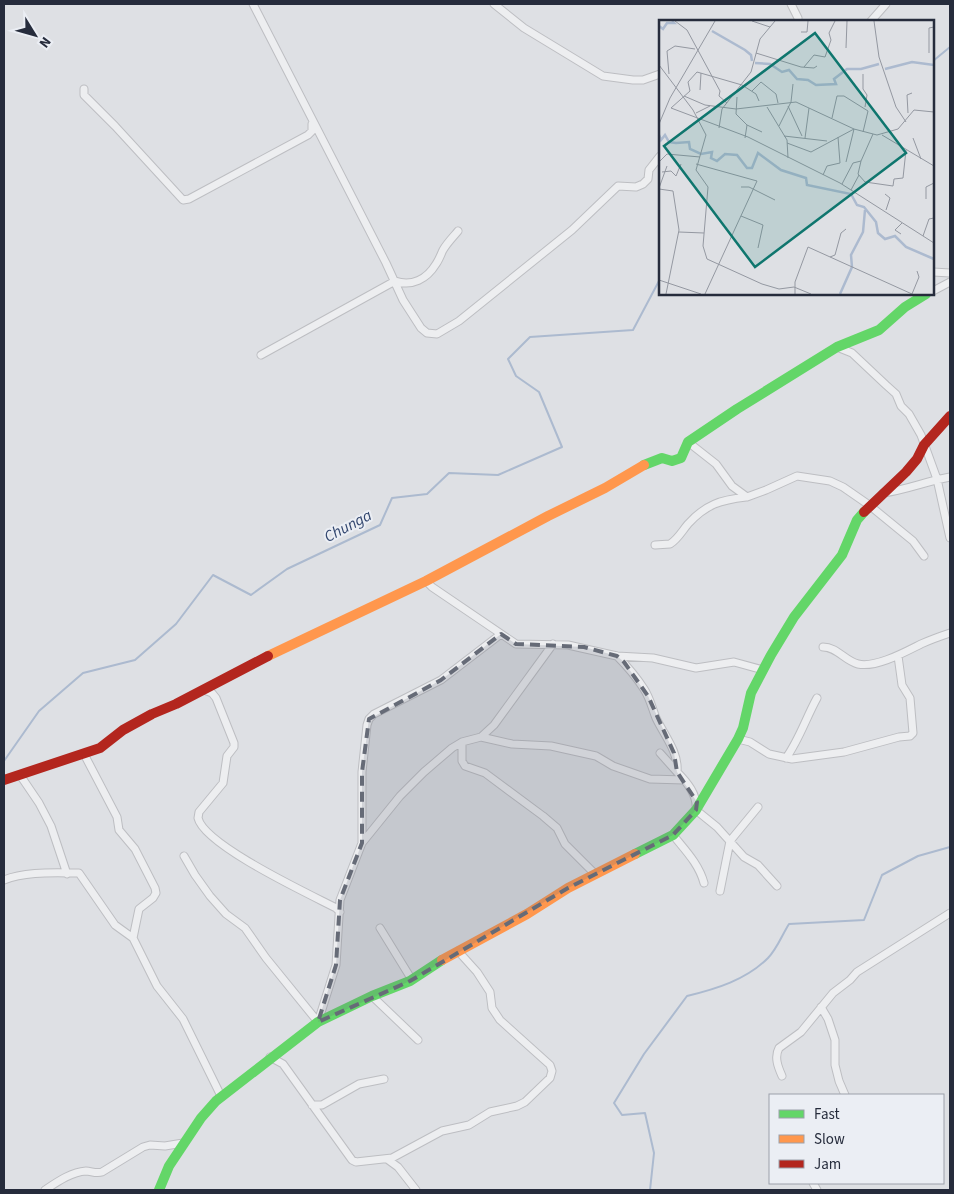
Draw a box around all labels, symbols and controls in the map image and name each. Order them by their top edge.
north arrow [10,10,60,60]
inset map [659,20,934,295]
text: N [34,32,55,52]
water label: Chunga [320,504,376,548]
legend [769,1094,944,1184]
text: Fast [814,1104,840,1125]
text: Slow [814,1129,845,1150]
text: Jam [814,1154,841,1175]

